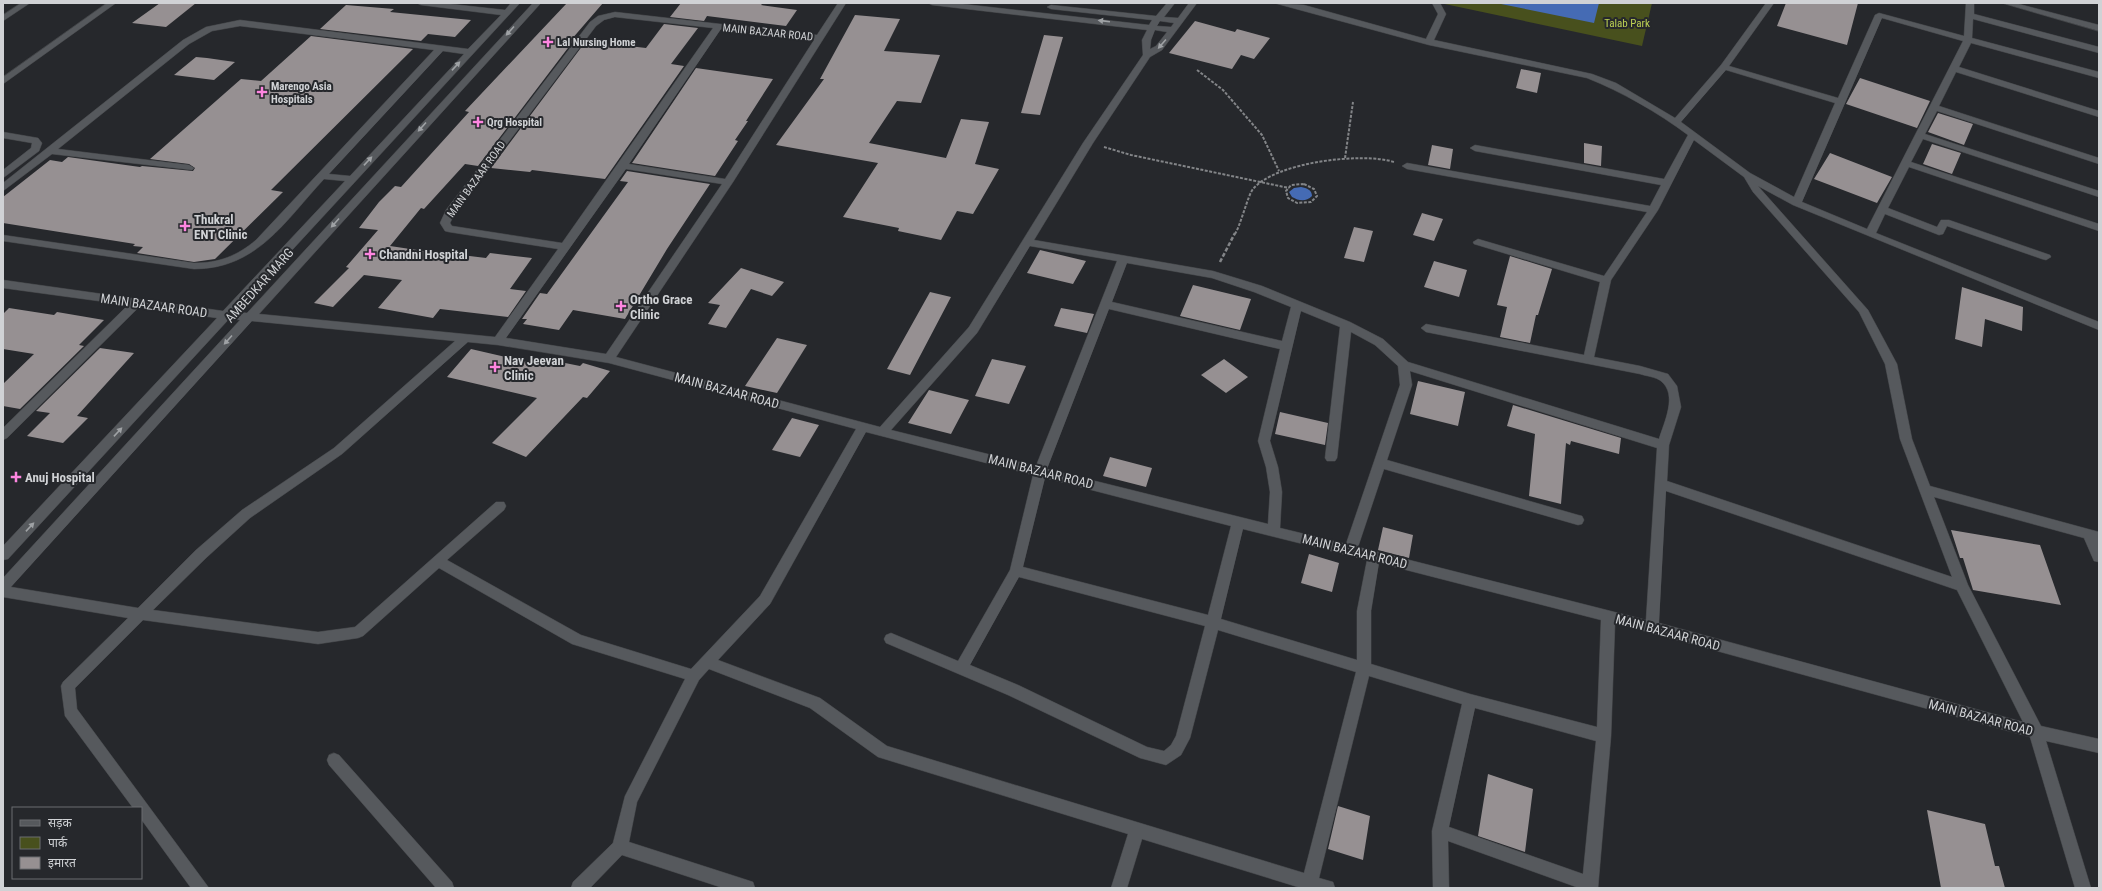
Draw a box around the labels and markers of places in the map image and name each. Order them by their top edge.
marker: Lal Nursing Home [542,36,554,48]
place label: Lal Nursing Home [557,36,635,49]
place label: Marengo Asia Hospitals [271,80,332,106]
marker: Marengo Asia Hospitals [256,86,268,98]
marker: Qrg Hospital [472,116,484,128]
place label: Qrg Hospital [487,116,542,129]
place label: Thukral ENT Clinic [194,212,247,242]
marker: Thukral ENT Clinic [179,220,191,232]
place label: Chandni Hospital [379,247,468,262]
marker: Chandni Hospital [364,248,376,260]
place label: Ortho Grace Clinic [630,292,692,322]
marker: Ortho Grace Clinic [615,300,627,312]
place label: Nav Jeevan Clinic [504,353,564,383]
marker: Nav Jeevan Clinic [489,361,501,373]
place label: Anuj Hospital [25,470,95,485]
marker: Anuj Hospital [10,471,22,483]

